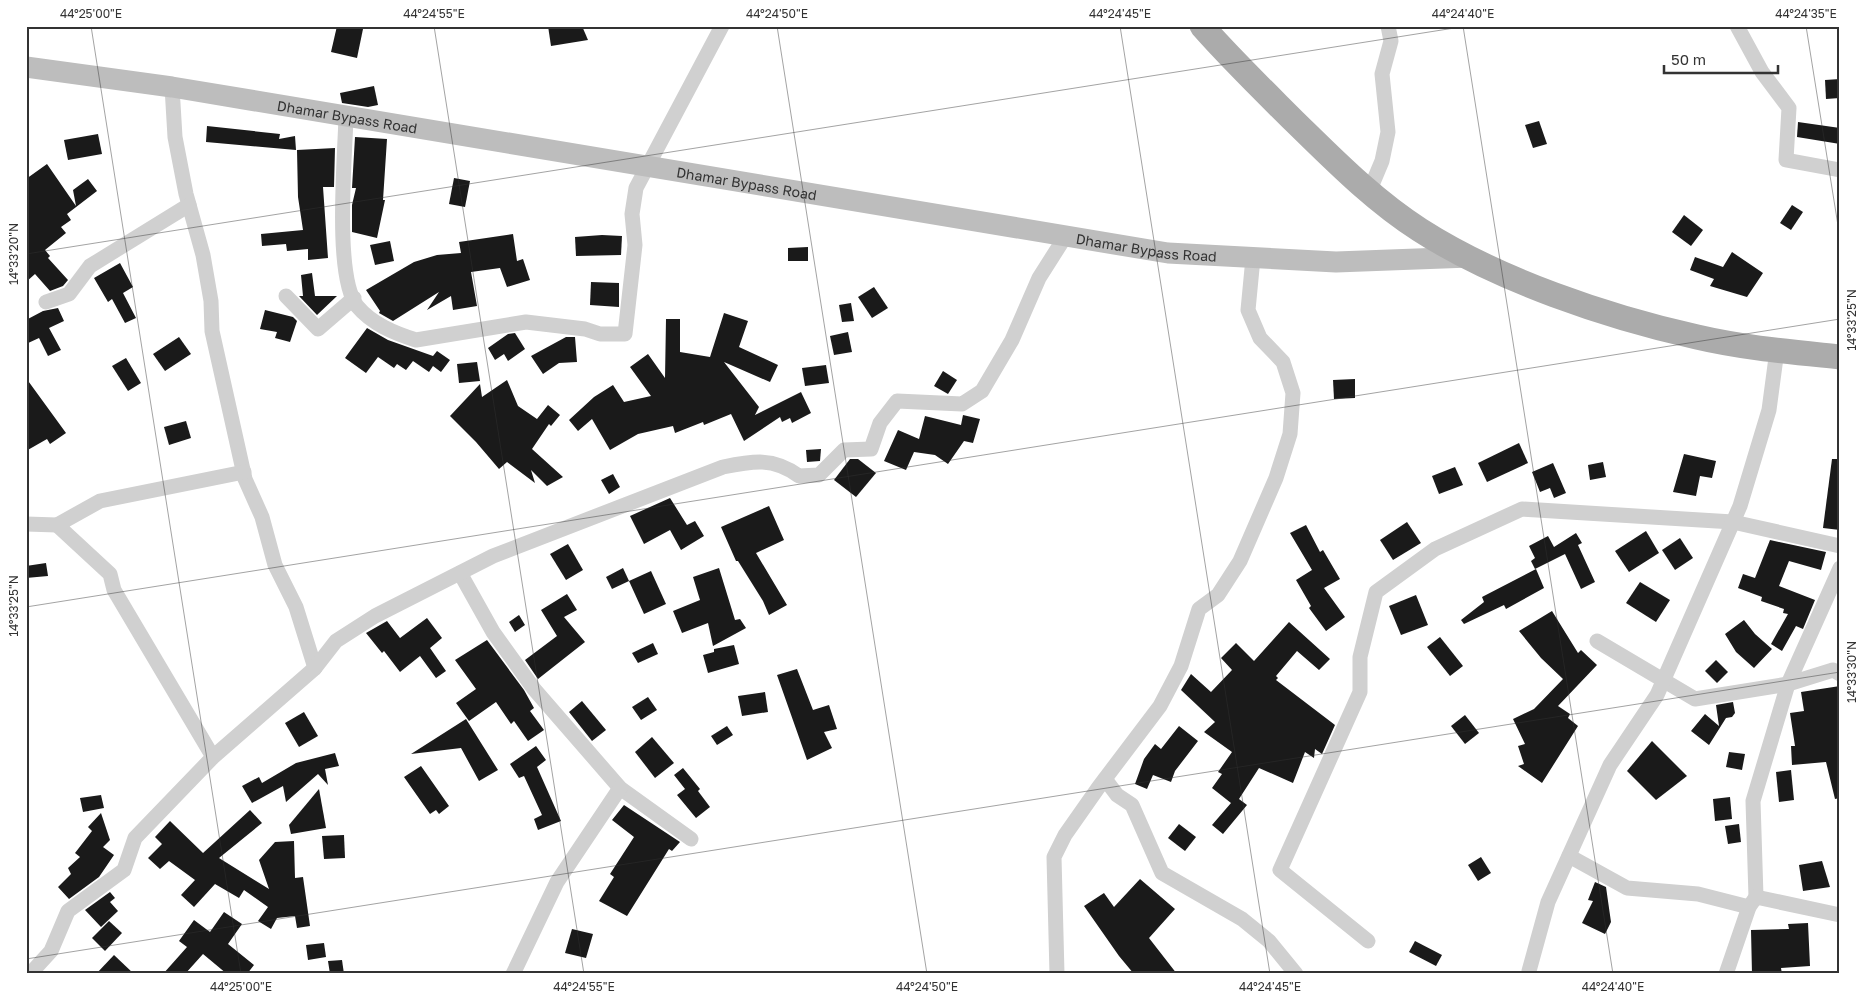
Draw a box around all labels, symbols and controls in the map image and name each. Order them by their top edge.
text: 44°25'00"E [60,6,122,21]
text: 44°24'55"E [403,6,465,21]
text: 44°24'50"E [746,6,808,21]
text: 44°24'45"E [1089,6,1151,21]
text: 44°24'40"E [1432,6,1494,21]
text: 44°24'35"E [1775,6,1837,21]
scale bar [1664,42,1777,74]
text: 50 m [1671,50,1706,68]
street label: Dhamar Bypass Road [276,96,419,136]
street label: Dhamar Bypass Road [675,163,818,203]
text: 14°33'20"N [6,223,21,285]
street label: Dhamar Bypass Road [1075,229,1217,264]
text: 14°33'25"N [1844,289,1859,351]
text: 14°33'25"N [6,575,21,637]
text: 14°33'30"N [1844,641,1859,703]
text: 44°25'00"E [210,979,272,994]
text: 44°24'55"E [553,979,615,994]
text: 44°24'50"E [896,979,958,994]
text: 44°24'45"E [1239,979,1301,994]
text: 44°24'40"E [1582,979,1644,994]

